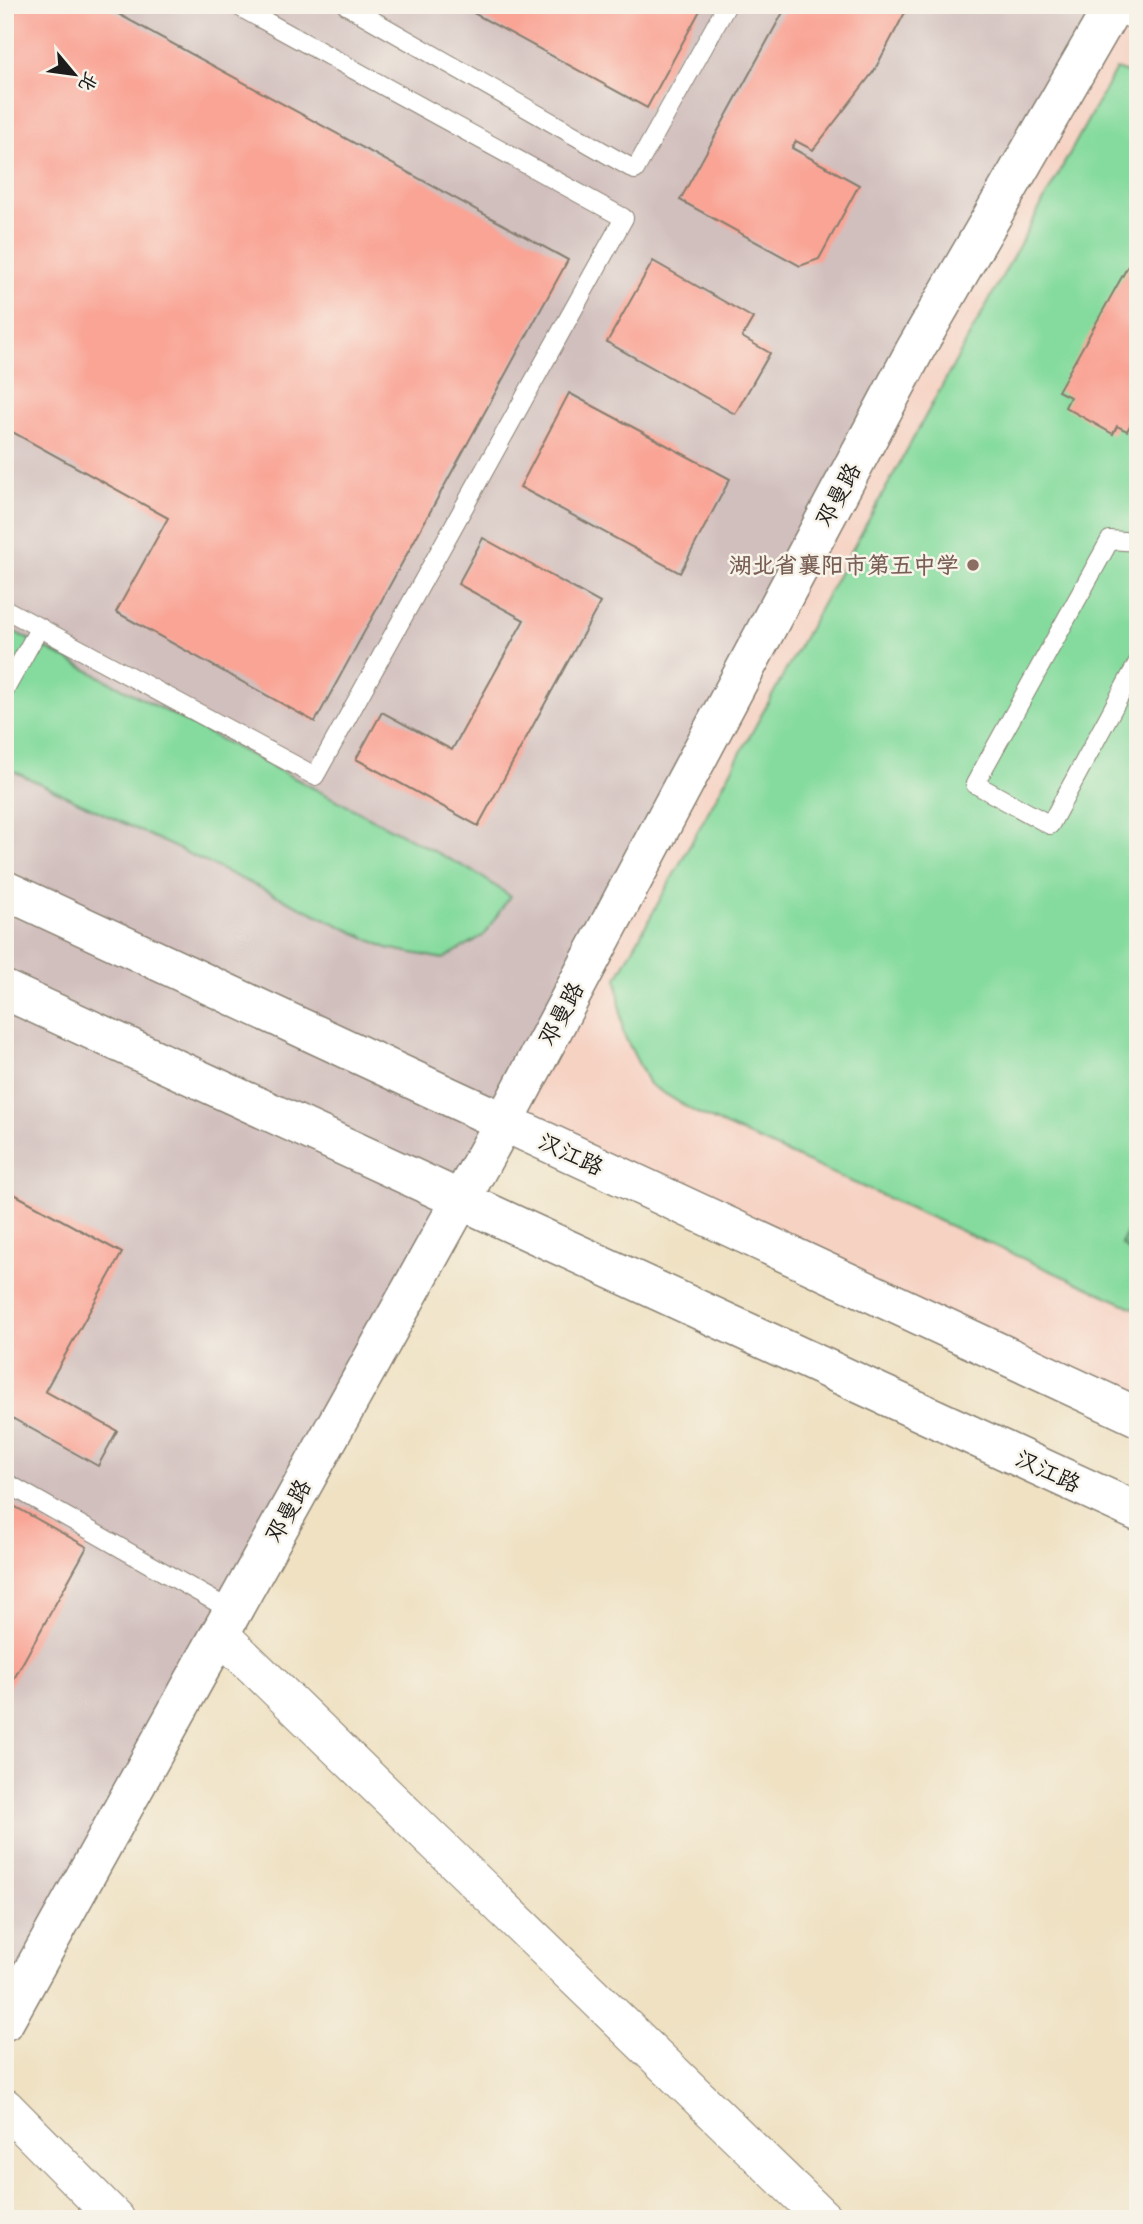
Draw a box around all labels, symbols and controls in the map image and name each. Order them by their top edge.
north arrow [38,38,108,108]
text: 北 [70,66,103,96]
street label: 邓曼路 [809,458,871,534]
place label: 湖北省襄阳市第五中学 [729,551,959,584]
marker: 湖北省襄阳市第五中学 [965,557,981,573]
street label: 邓曼路 [532,977,594,1053]
street label: 汉江路 [532,1127,608,1186]
street label: 汉江路 [1009,1444,1085,1503]
street label: 邓曼路 [259,1474,321,1550]

